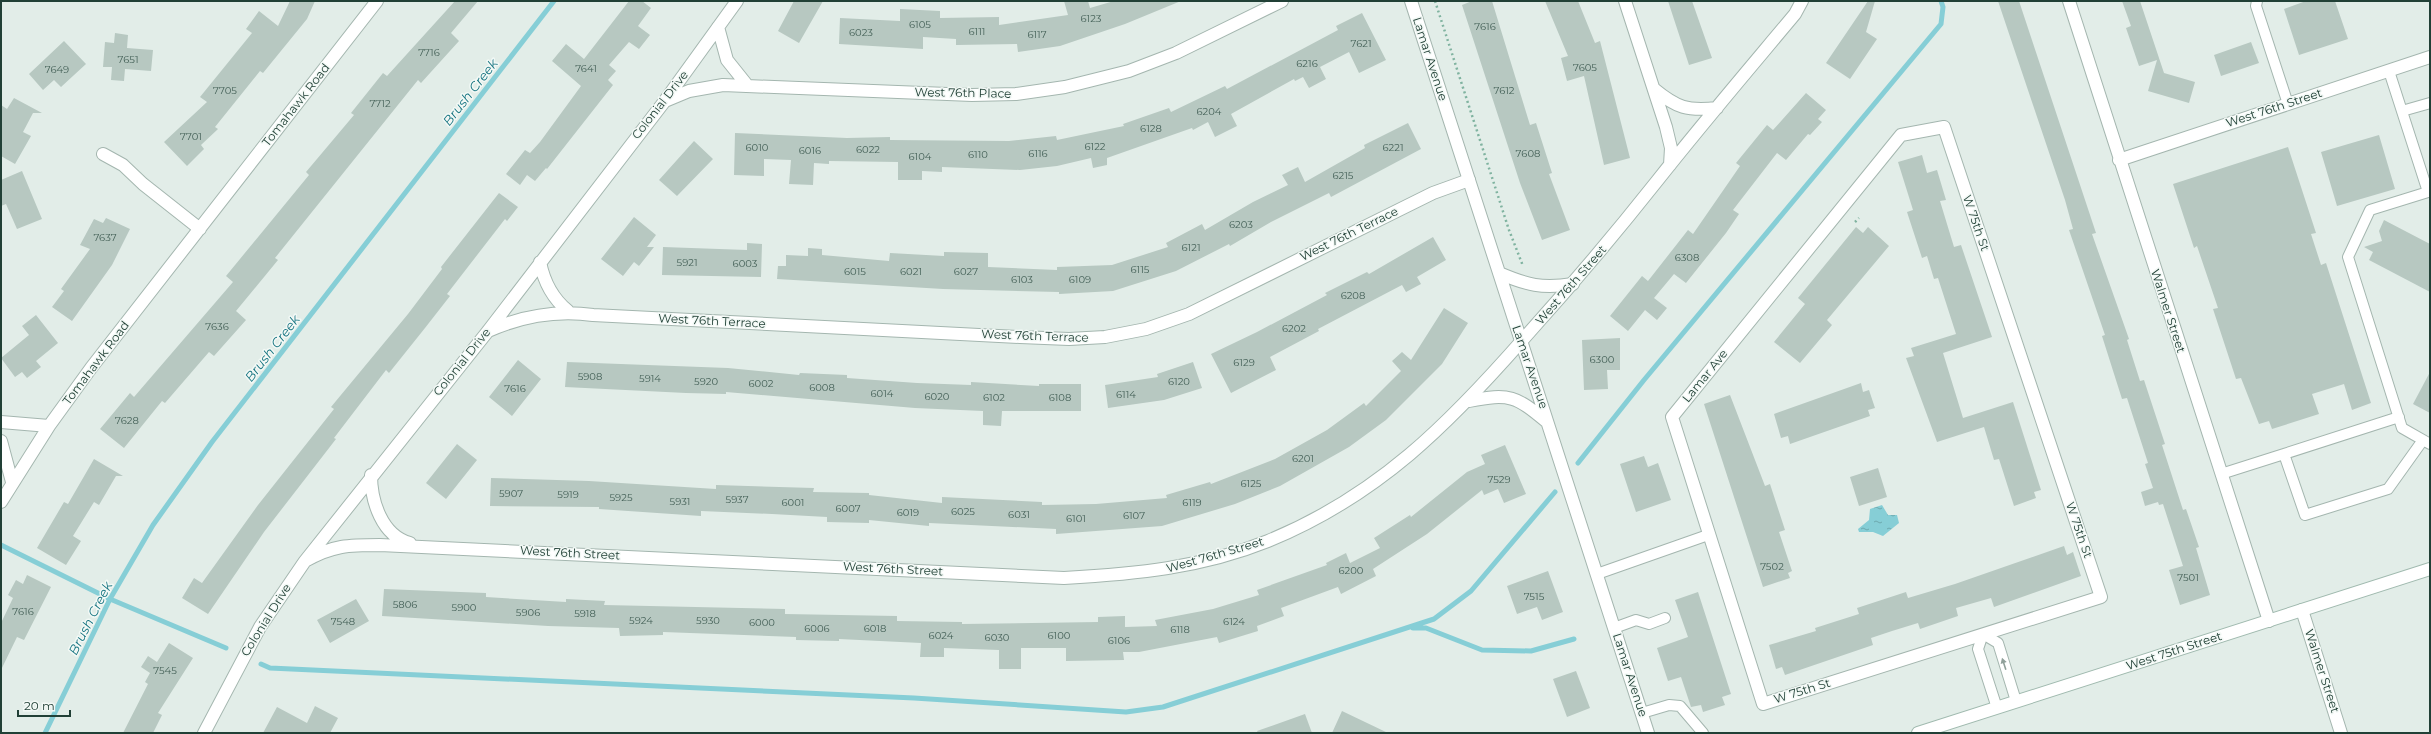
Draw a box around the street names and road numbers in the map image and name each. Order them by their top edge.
street label: Lamar Avenue [1410,15,1451,103]
street label: Tomahawk Road [259,60,333,149]
street label: Colonial Drive [628,67,691,142]
street label: West 76th Place [914,84,1012,101]
street label: West 76th Street [2224,85,2324,130]
street label: W 75th St [1960,193,1993,253]
street label: West 76th Terrace [1297,203,1400,264]
street label: West 76th Street [1532,242,1609,327]
street label: Walmer Street [2148,267,2189,355]
street label: West 76th Terrace [658,310,766,331]
street label: Tomahawk Road [59,318,132,408]
street label: Lamar Avenue [1509,323,1552,411]
street label: Colonial Drive [430,325,493,399]
street label: West 76th Terrace [981,326,1089,345]
street label: Lamar Ave [1679,346,1731,405]
street label: W 75th St [2063,500,2096,560]
street label: West 76th Street [1165,533,1265,576]
street label: West 76th Street [520,542,621,563]
street label: West 76th Street [843,558,944,579]
street label: Colonial Drive [237,581,294,659]
street label: Walmer Street [2302,627,2343,715]
street label: West 75th Street [2124,628,2224,673]
street label: Lamar Avenue [1610,631,1651,719]
street label: W 75th St [1772,675,1832,706]

